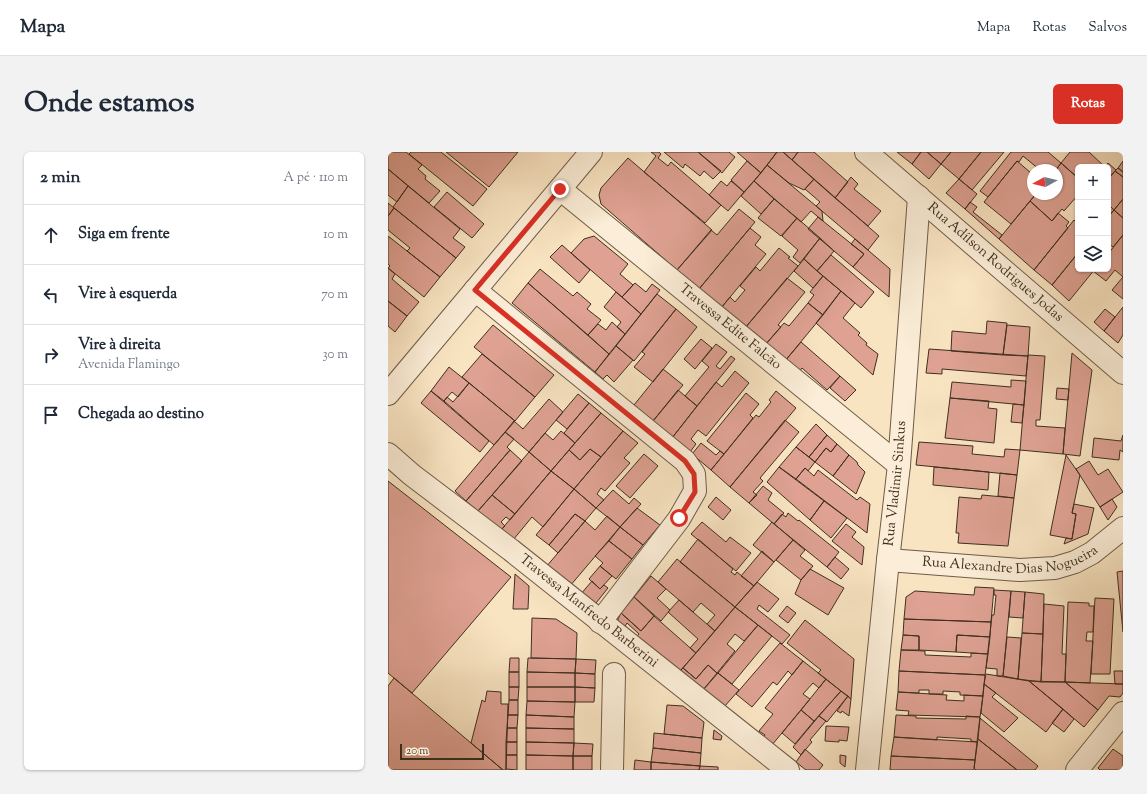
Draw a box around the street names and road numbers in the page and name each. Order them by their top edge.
street label: Rua Adílson Rodrigues Jodas [922,199,1067,327]
street label: Travessa Edite Falcão [674,280,786,375]
street label: Rua Vladimir Sinkus [880,420,912,547]
street label: Rua Alexandre Dias Nogueira [921,541,1103,580]
street label: Travessa Manfredo Barberini [515,550,662,673]

